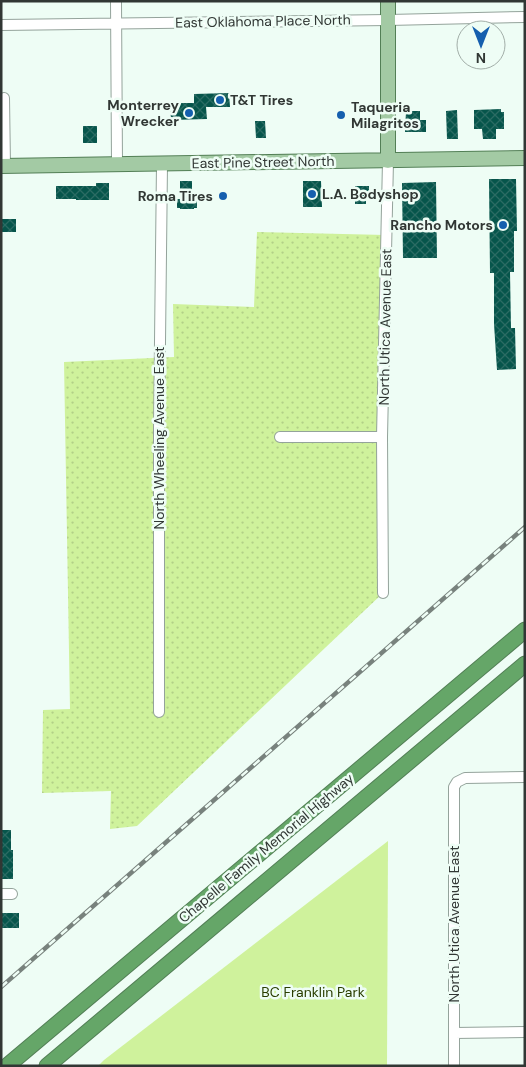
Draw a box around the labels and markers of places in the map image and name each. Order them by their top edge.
place label: T&T Tires [230,91,293,109]
marker: T&T Tires [214,94,226,106]
place label: Monterrey Wrecker [107,96,180,130]
place label: Taqueria Milagritos [351,98,419,132]
marker: Monterrey Wrecker [183,107,195,119]
marker: Taqueria Milagritos [335,109,347,121]
place label: L.A. Bodyshop [322,185,419,203]
place label: Roma Tires [138,187,213,205]
marker: L.A. Bodyshop [306,188,318,200]
marker: Roma Tires [217,190,229,202]
place label: Rancho Motors [390,216,493,234]
marker: Rancho Motors [497,219,509,231]

